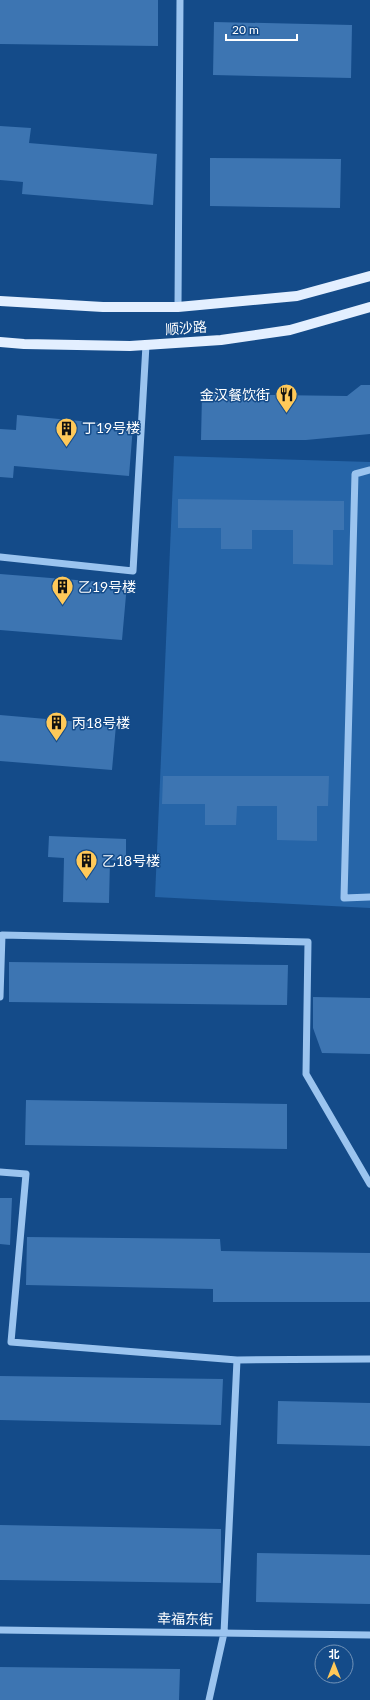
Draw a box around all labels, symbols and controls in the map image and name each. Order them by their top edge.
scale bar [226,16,297,42]
text: 20 m [232,22,259,37]
street label: 顺沙路 [164,318,208,337]
restaurant icon: 金汉餐饮街 [273,382,299,415]
place label: 金汉餐饮街 [200,386,270,403]
building icon: 丁19号楼 [53,415,79,448]
place label: 丁19号楼 [82,419,140,436]
building icon: 乙19号楼 [50,574,76,607]
place label: 乙19号楼 [78,578,136,595]
building icon: 丙18号楼 [44,710,70,743]
place label: 丙18号楼 [72,714,130,731]
building icon: 乙18号楼 [73,848,99,881]
place label: 乙18号楼 [102,852,160,869]
street label: 幸福东街 [157,1610,213,1627]
north arrow [314,1644,354,1684]
text: 北 [329,1647,340,1660]

